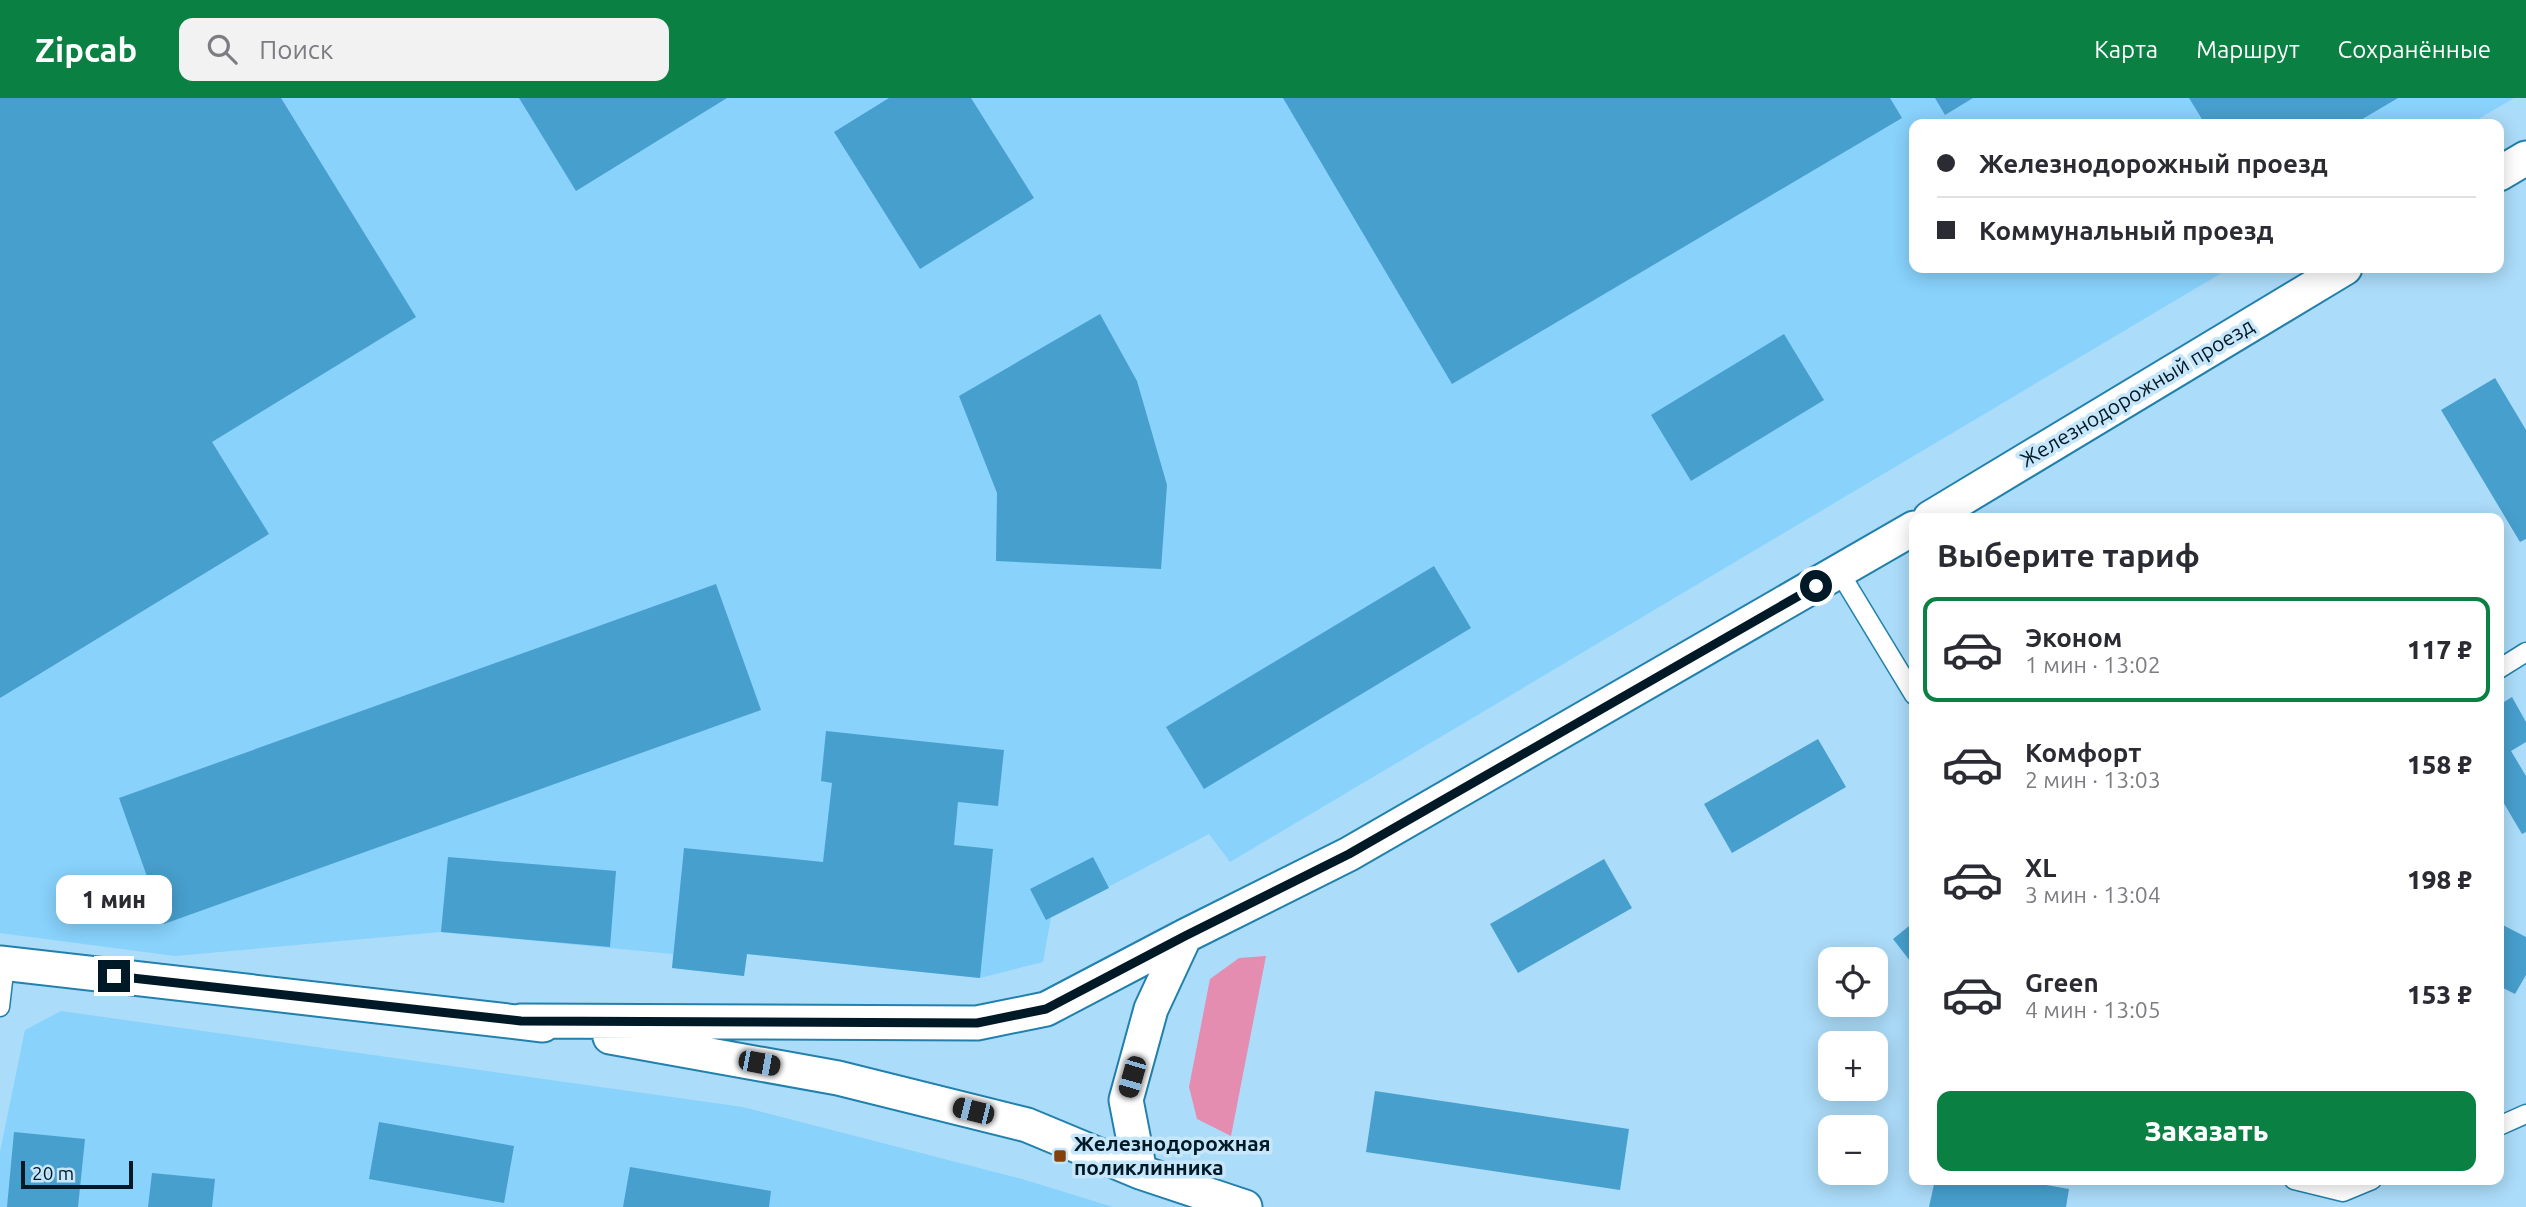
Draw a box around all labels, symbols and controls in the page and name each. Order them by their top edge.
search box [179,18,669,81]
icon: search [203,30,241,68]
text: Zipcab [35,31,137,68]
text: Поиск [259,35,333,64]
text: Карта [2094,36,2158,63]
text: Маршрут [2196,36,2300,63]
text: Сохранённые [2338,36,2491,63]
text: Железнодорожный проезд [1979,149,2328,178]
text: Коммунальный проезд [1979,216,2274,245]
street label: Железнодорожный проезд [2015,313,2258,471]
text: Выберите тариф [1937,537,2200,573]
route start [1800,570,1832,602]
icon: car [1941,618,2004,681]
text: Эконом [2025,623,2122,652]
text: 117 ₽ [2407,635,2472,664]
text: 1 мин · 13:02 [2025,652,2161,677]
icon: car [1941,733,2004,796]
text: Комфорт [2025,738,2141,767]
text: 158 ₽ [2407,750,2472,779]
text: 2 мин · 13:03 [2025,767,2161,792]
icon: car [1941,848,2004,911]
text: XL [2025,853,2056,882]
text: 198 ₽ [2407,865,2472,894]
callout: 1 мин [56,874,172,924]
text: 3 мин · 13:04 [2025,882,2161,907]
text: 1 мин [82,887,146,912]
map controls [1818,947,1888,1185]
button: locate [1818,947,1888,1017]
route end [98,960,130,992]
icon: car [1941,963,2004,1026]
text: Green [2025,968,2099,997]
text: 153 ₽ [2407,980,2472,1009]
text: 4 мин · 13:05 [2025,997,2161,1022]
button: + [1818,1031,1888,1101]
car [737,1049,782,1077]
car [1117,1054,1148,1100]
button: Заказать [1937,1091,2476,1171]
car [951,1096,996,1126]
button: − [1818,1115,1888,1185]
place label: Железнодорожная поликлинника [1074,1131,1271,1179]
marker: Железнодорожная поликлинника [1052,1148,1068,1164]
scale bar [21,1158,133,1190]
text: 20 m [32,1162,74,1184]

